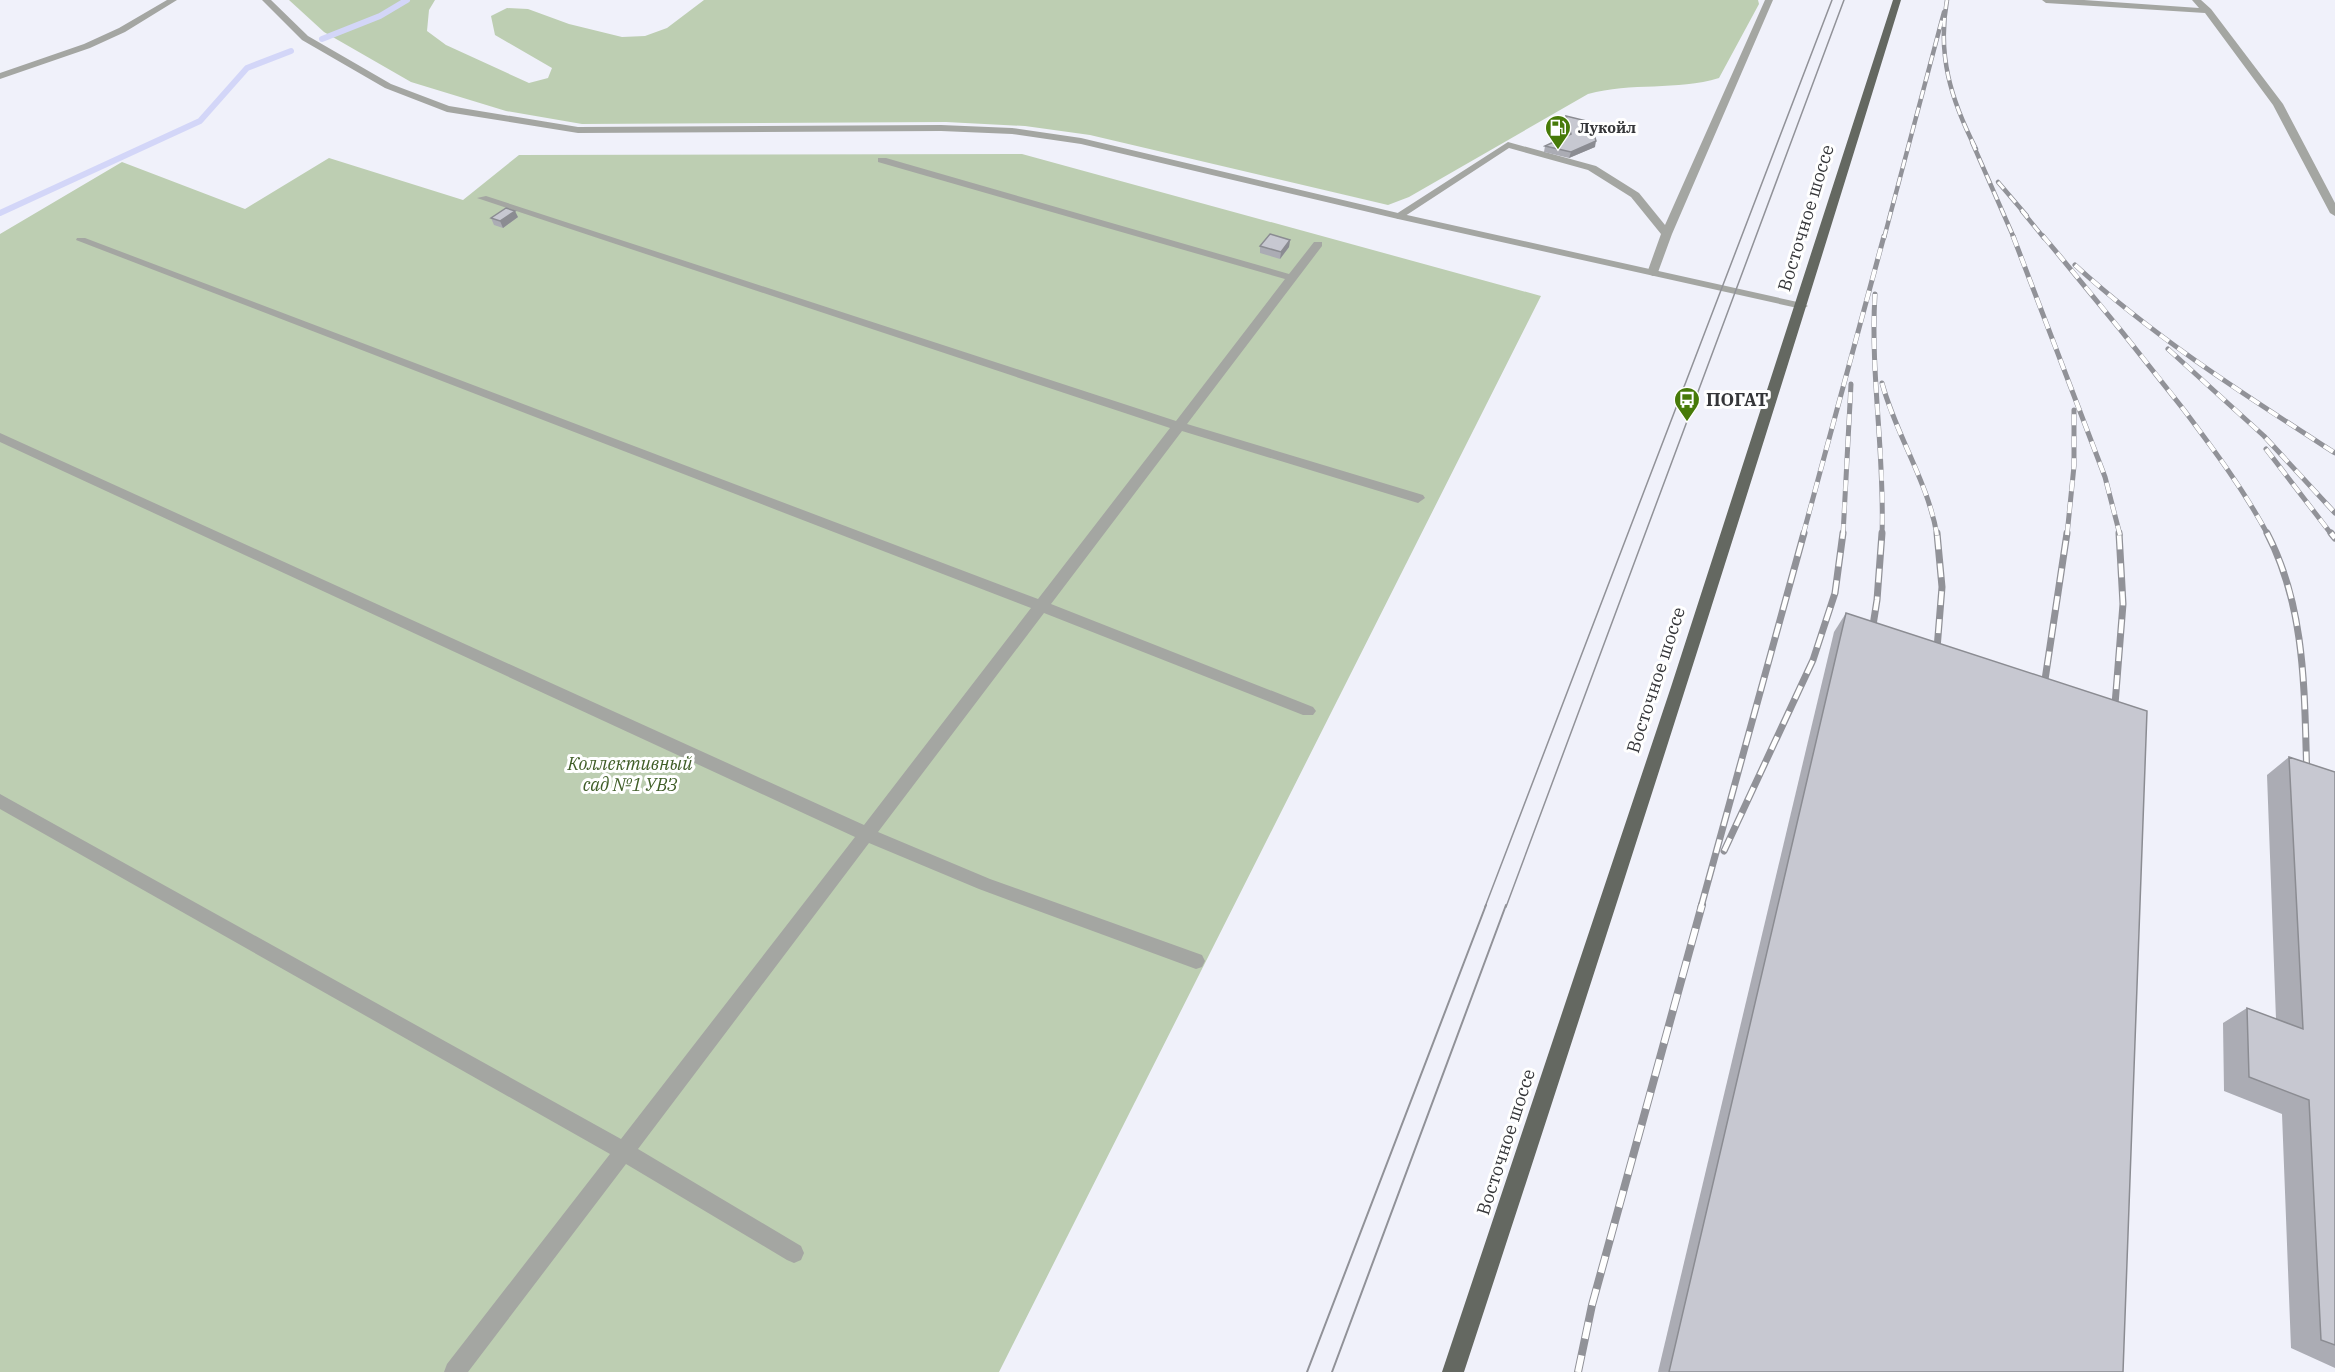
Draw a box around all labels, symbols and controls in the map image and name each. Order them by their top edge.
fuel station icon: Лукойл [1543,113,1573,151]
place label: Лукойл [1578,118,1636,137]
street label: Восточное шоссе [1772,142,1839,294]
bus stop icon: ПОГАТ [1672,385,1702,423]
place label: ПОГАТ [1706,388,1768,411]
street label: Восточное шоссе [1621,604,1690,756]
park label: Коллективный сад №1 УВЗ [567,752,693,796]
street label: Восточное шоссе [1471,1066,1540,1218]

